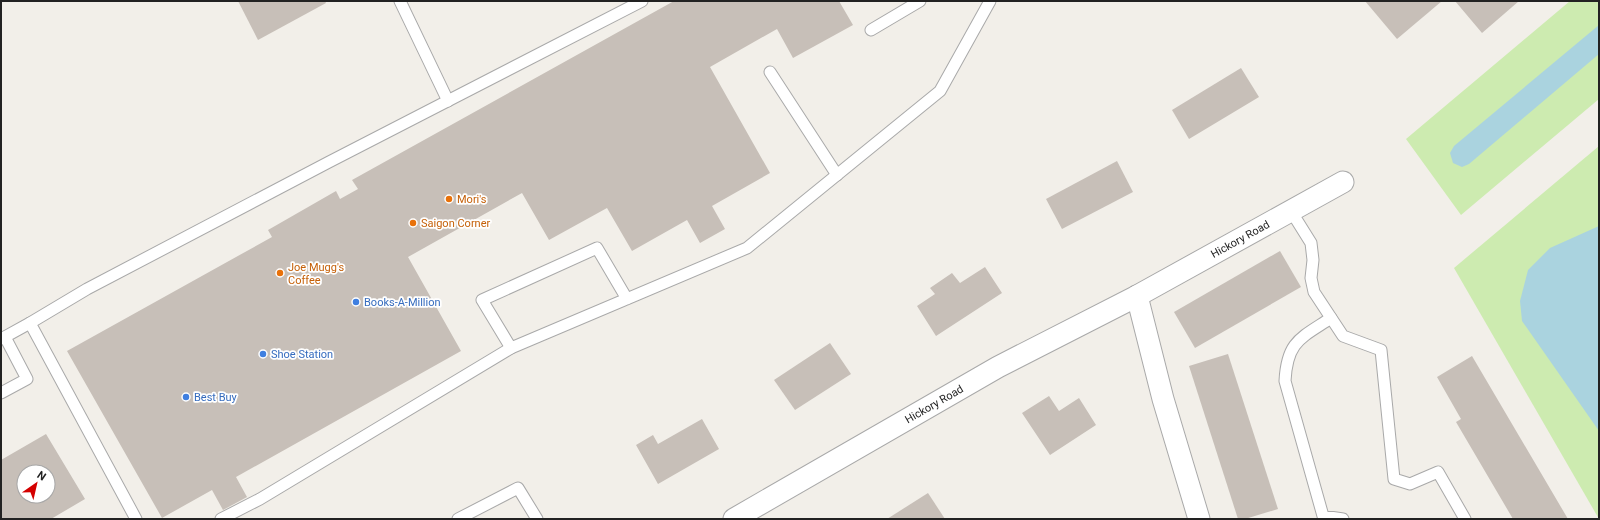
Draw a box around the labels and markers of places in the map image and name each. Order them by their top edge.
place label: Mori's [457,193,487,206]
marker: Mori's [444,194,454,204]
place label: Saigon Corner [421,217,491,230]
marker: Saigon Corner [408,218,418,228]
place label: Joe Mugg's Coffee [288,261,344,287]
marker: Joe Mugg's Coffee [275,268,285,278]
place label: Books-A-Million [364,296,441,309]
marker: Books-A-Million [351,297,361,307]
place label: Shoe Station [271,348,333,361]
marker: Shoe Station [258,349,268,359]
place label: Best Buy [194,391,238,404]
marker: Best Buy [181,392,191,402]

